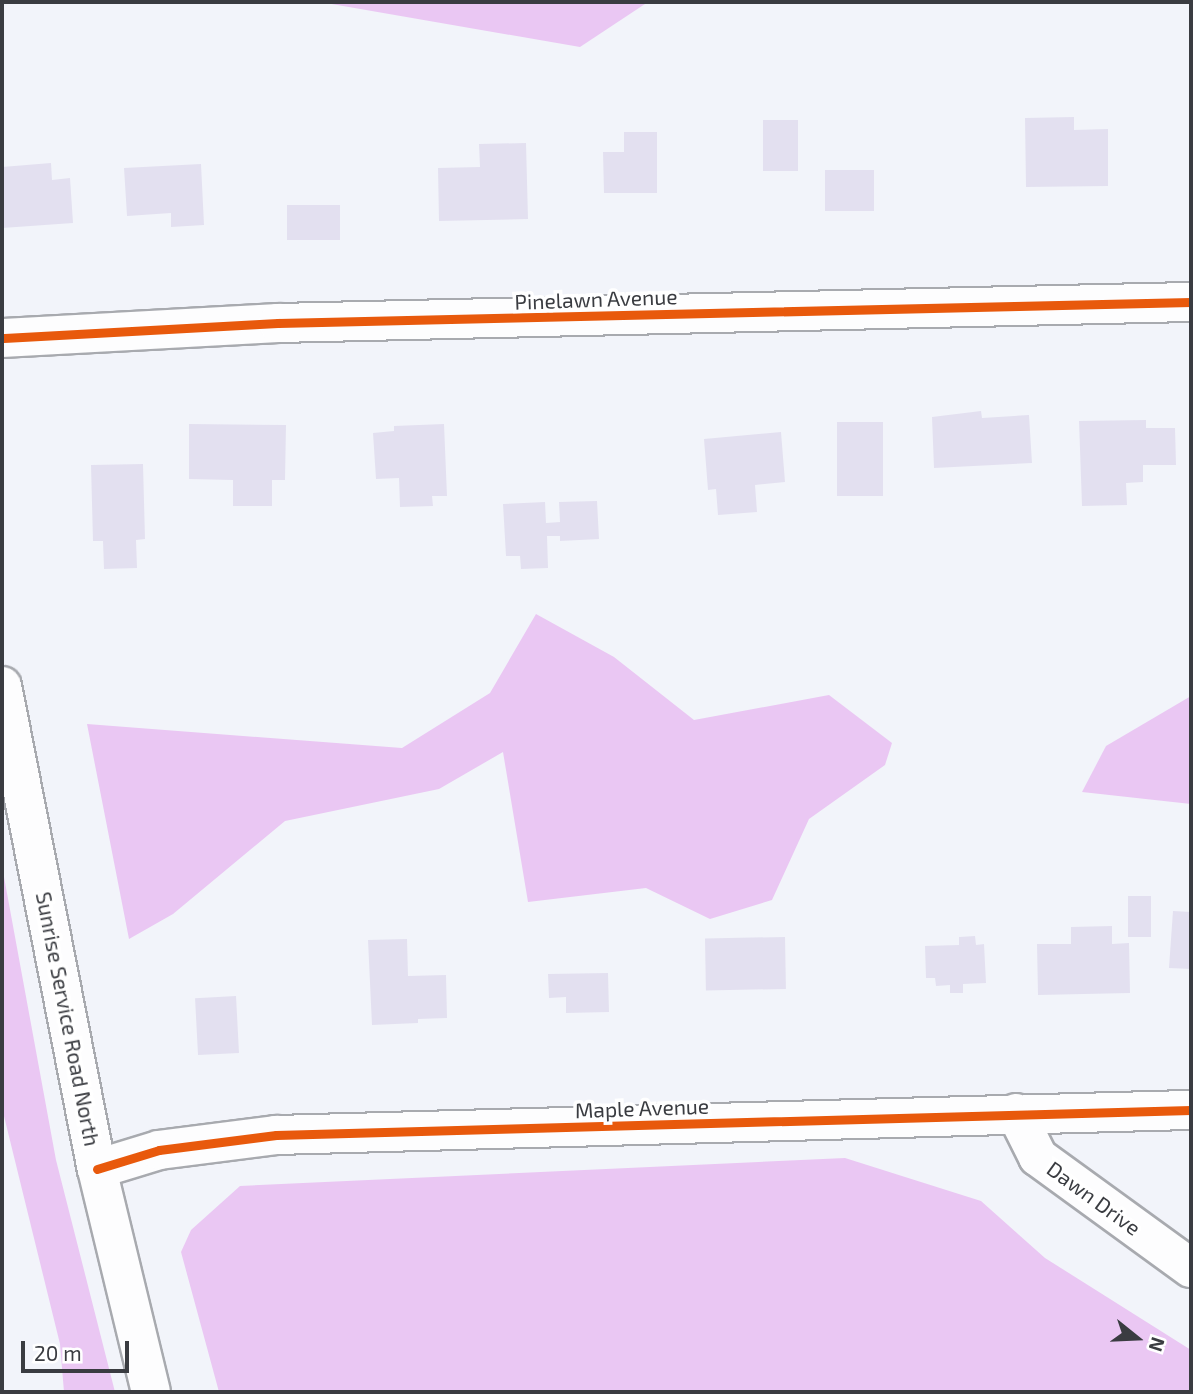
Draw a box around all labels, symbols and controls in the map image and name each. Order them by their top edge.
street label: Pinelawn Avenue [514,284,678,314]
street label: Sunrise Service Road North [31,890,105,1148]
street label: Maple Avenue [574,1093,710,1123]
street label: Dawn Drive [1042,1156,1146,1240]
north arrow [1102,1303,1172,1373]
scale bar [24,1328,133,1372]
text: N [1144,1335,1171,1355]
text: 20 m [34,1340,82,1365]

